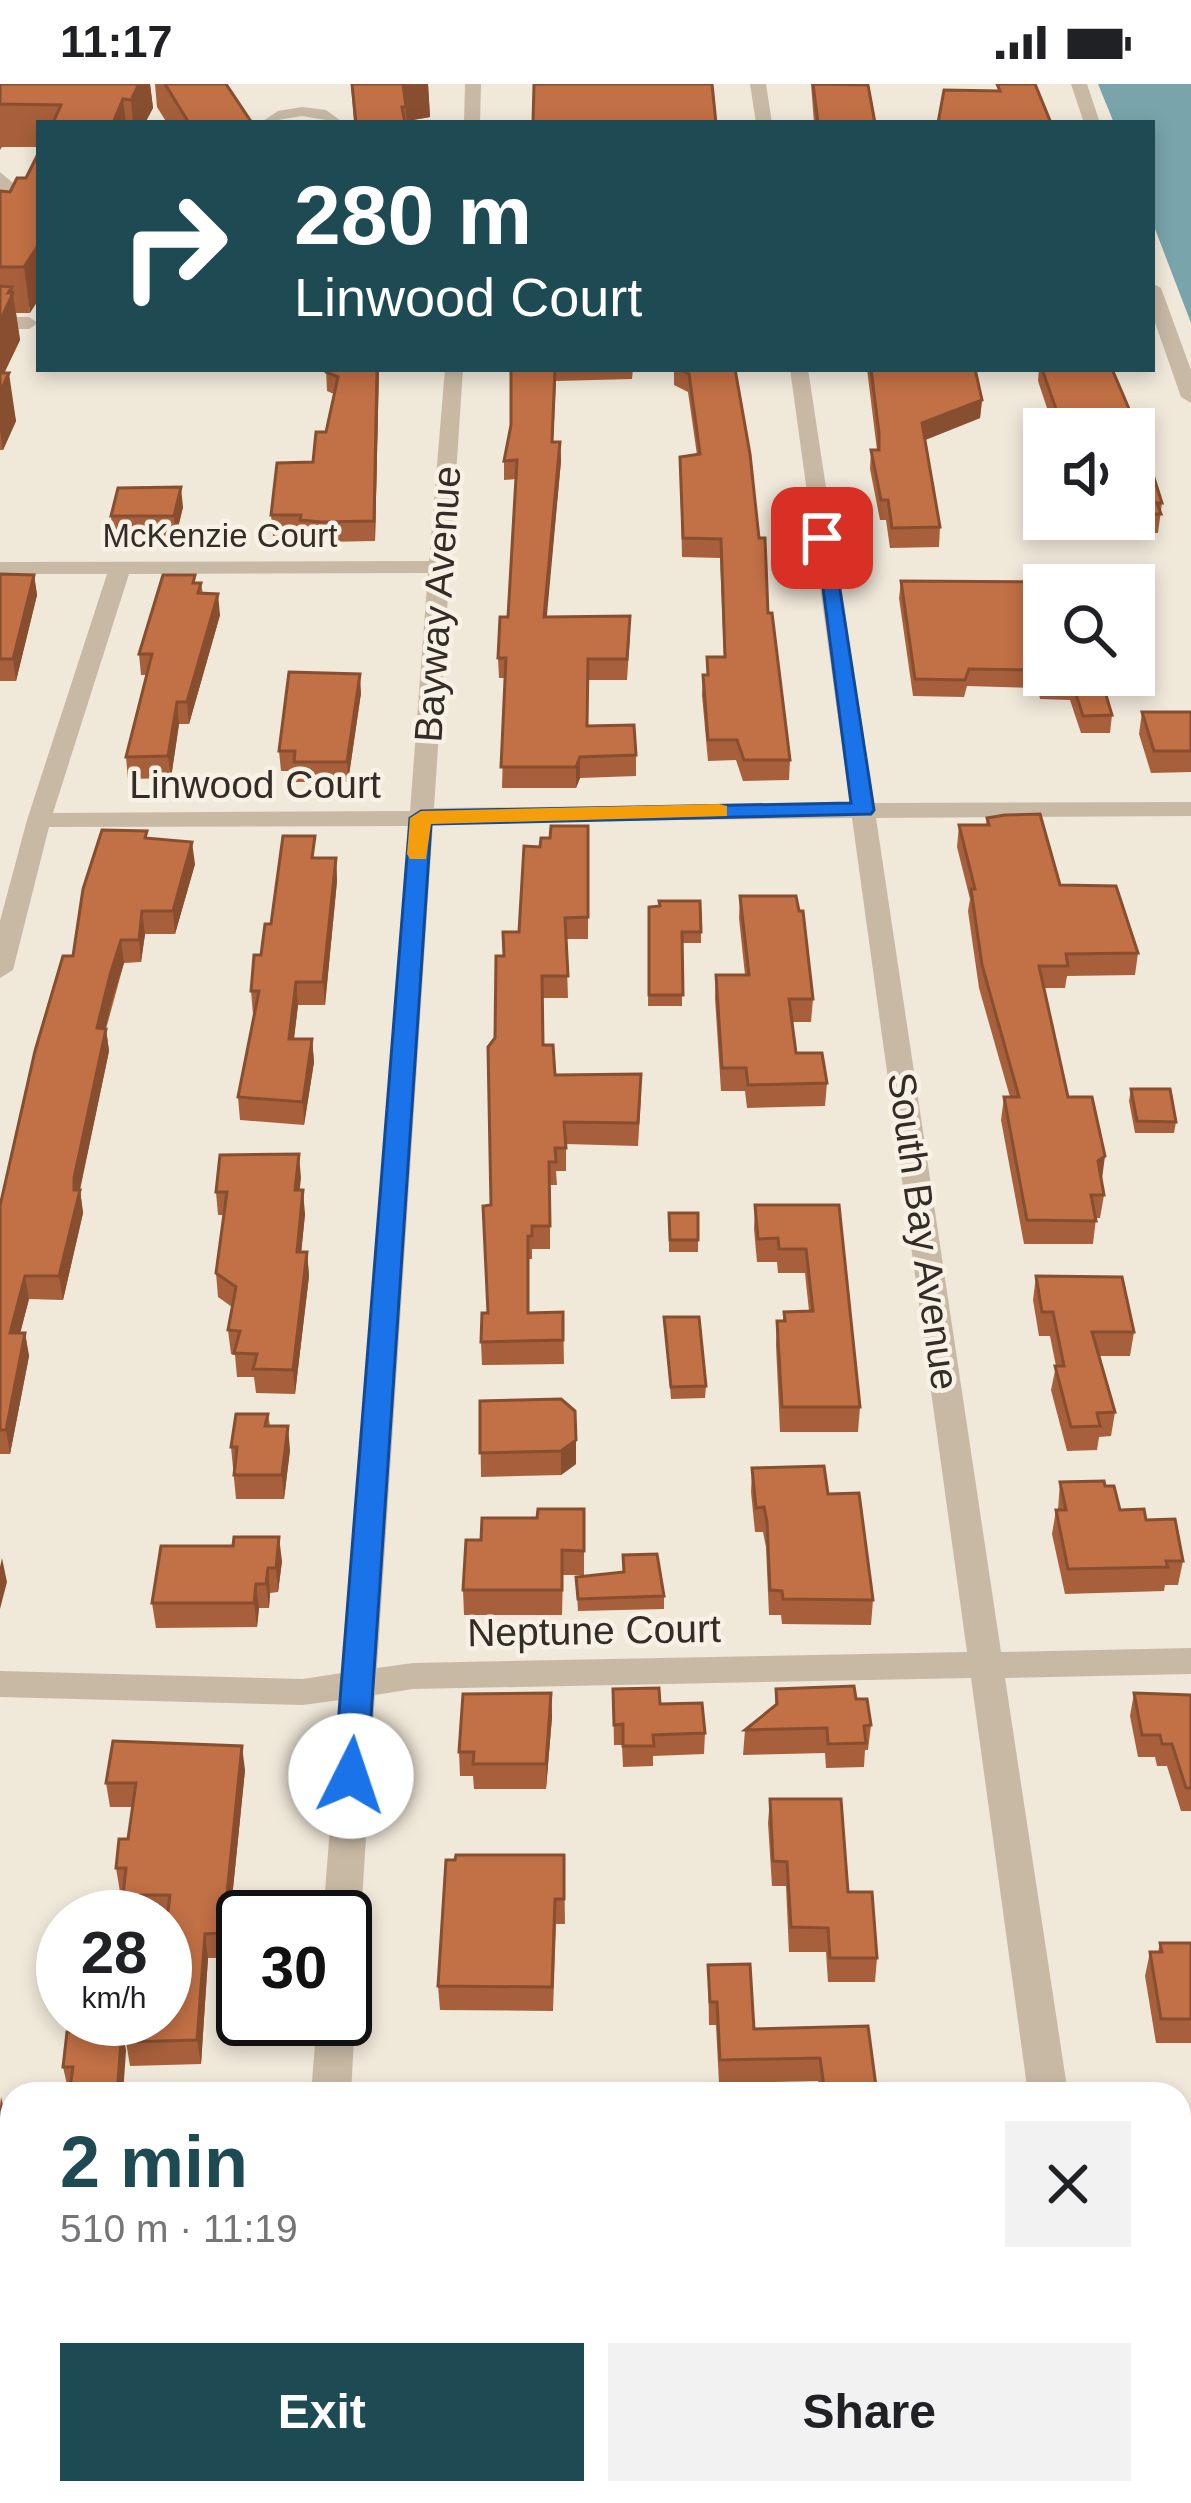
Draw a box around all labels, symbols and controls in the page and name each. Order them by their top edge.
text: 11:17 [60,16,173,67]
icon: right [96,168,252,324]
text: 280 m [294,168,532,262]
text: Linwood Court [294,267,642,327]
map controls [1023,408,1155,696]
button: sound [1023,408,1155,540]
street label: Bayway Avenue [406,464,469,744]
pin [771,487,873,589]
icon: arrive [789,505,855,571]
street label: McKenzie Court [103,517,337,554]
button: search [1023,564,1155,696]
street label: Linwood Court [129,763,381,806]
street label: South Bay Avenue [880,1070,967,1393]
street label: Neptune Court [467,1607,721,1654]
position arrow [288,1713,414,1839]
speed limit sign: 30 [216,1890,372,2046]
text: 28 [81,1919,147,1986]
text: km/h [81,1981,147,2014]
button: close [1005,2121,1131,2247]
text: 2 min [60,2122,248,2202]
text: 510 m · 11:19 [60,2207,298,2250]
button: Exit [60,2343,584,2481]
button: Share [608,2343,1131,2481]

